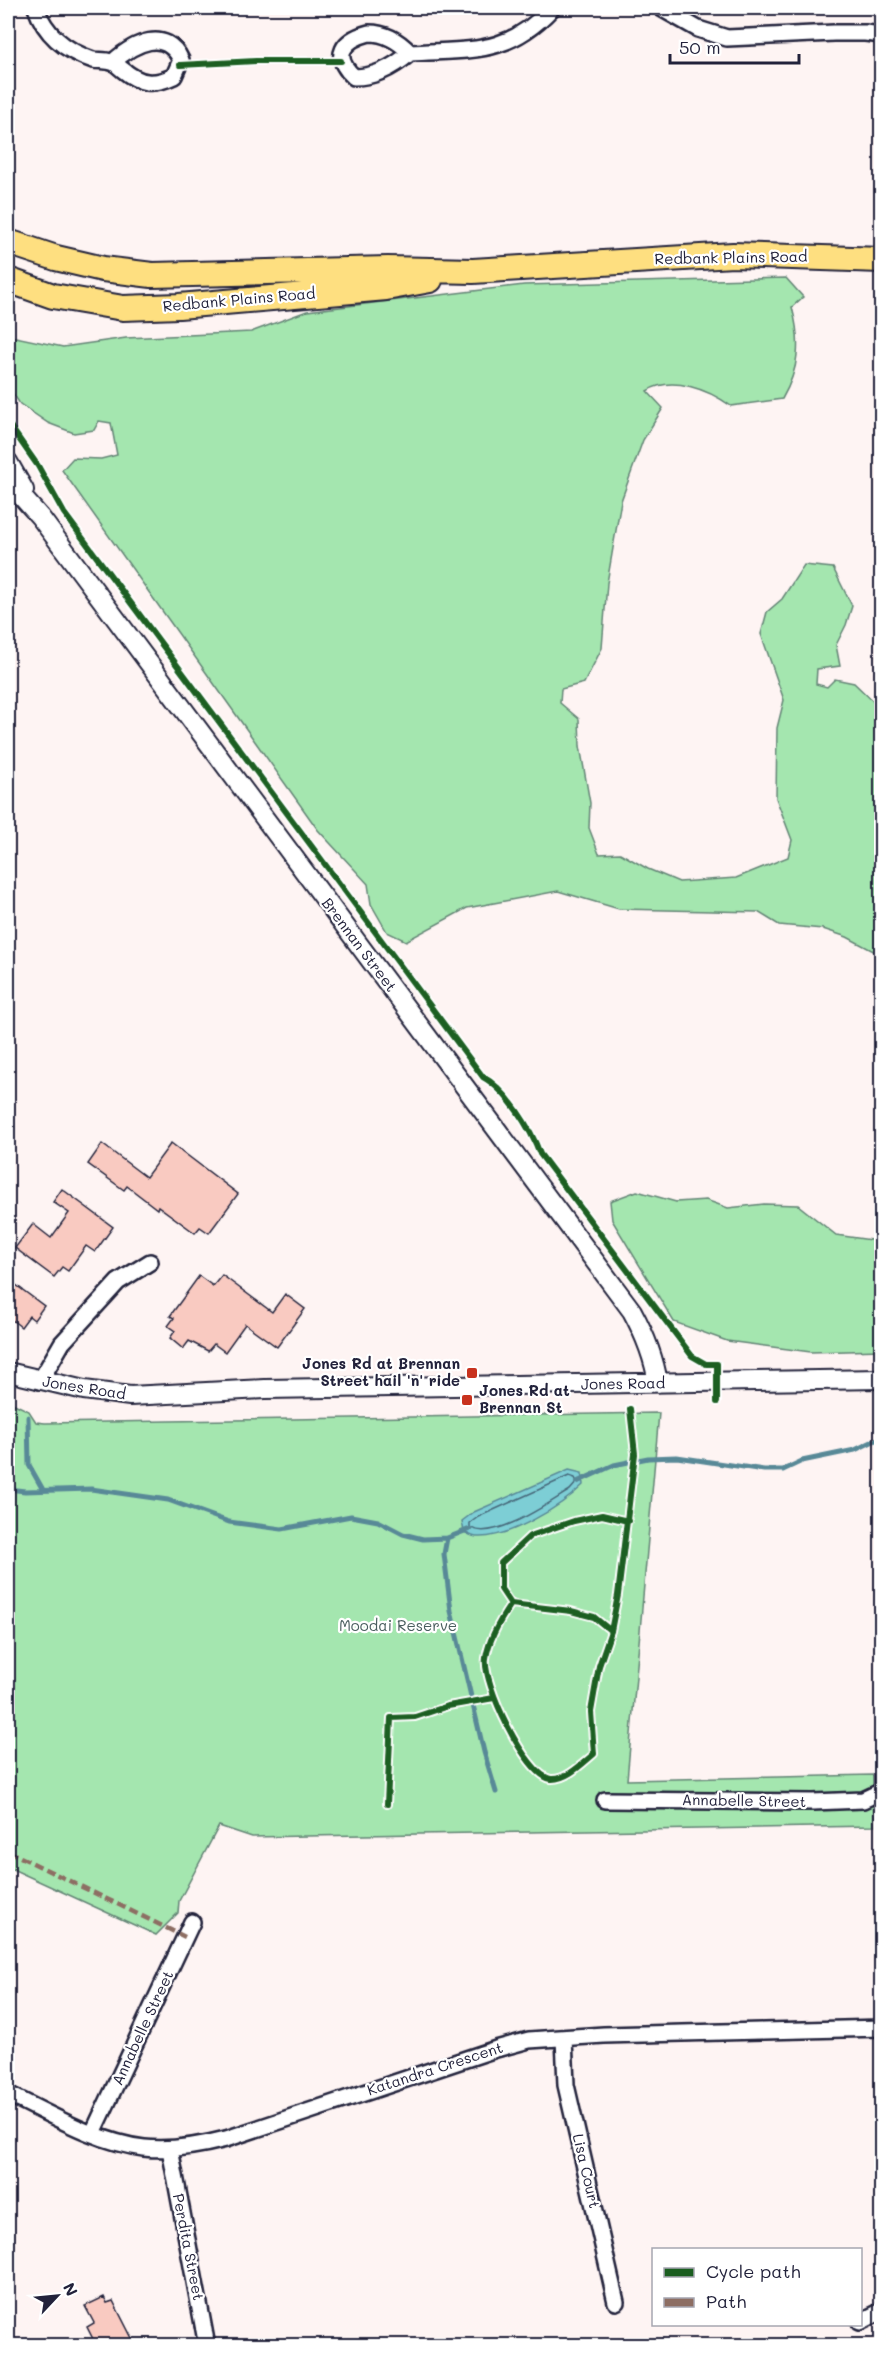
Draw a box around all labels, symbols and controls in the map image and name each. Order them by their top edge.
scale bar [670,27,799,65]
text: 50 m [679,35,721,59]
street label: Redbank Plains Road [654,246,808,268]
street label: Redbank Plains Road [162,282,316,316]
street label: Brennan Street [318,893,402,996]
place label: Jones Rd at Brennan Street hail 'n' ride [302,1353,460,1390]
marker: Jones Rd at Brennan Street hail 'n' ride [465,1366,479,1380]
street label: Jones Road [41,1371,127,1403]
street label: Jones Road [581,1372,665,1394]
place label: Jones Rd at Brennan St [479,1380,570,1417]
marker: Jones Rd at Brennan St [460,1393,474,1407]
park label: Moodai Reserve [339,1615,457,1635]
street label: Annabelle Street [682,1789,806,1811]
street label: Annabelle Street [107,1967,177,2088]
street label: Katandra Crescent [364,2037,505,2099]
street label: Lisa Court [569,2132,605,2210]
street label: Perdita Street [169,2192,209,2302]
legend [652,2248,862,2326]
text: Cycle path [706,2259,801,2283]
north arrow [27,2266,87,2326]
text: N [59,2279,83,2299]
text: Path [706,2289,746,2313]

